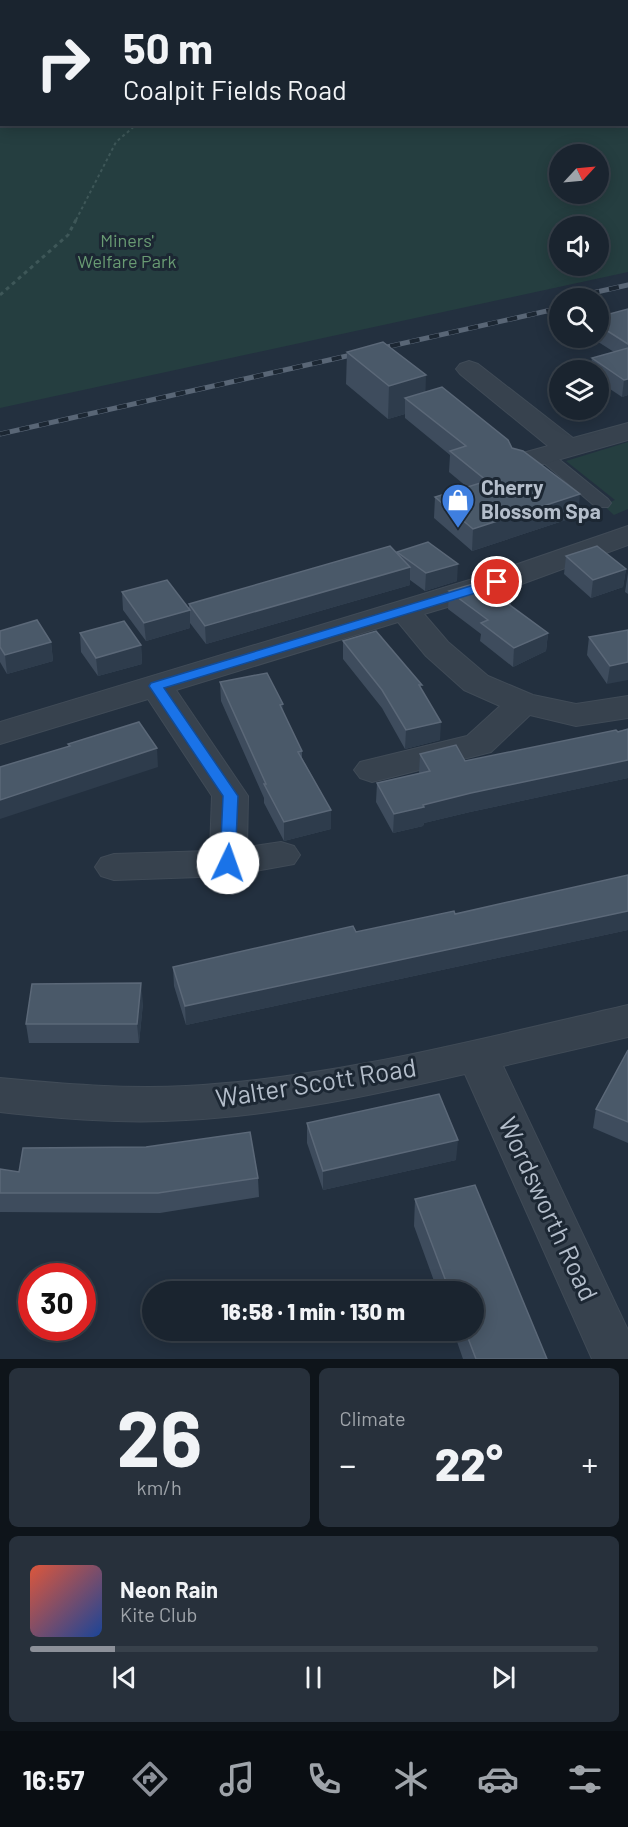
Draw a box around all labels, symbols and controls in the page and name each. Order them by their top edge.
text: 50 m [123,22,213,72]
icon: right [24,24,102,102]
text: Coalpit Fields Road [123,73,347,105]
north arrow [549,144,609,204]
map controls [549,144,609,420]
button: sound [549,216,609,276]
park label: Miners' Welfare Park [78,229,176,272]
button: search [549,288,609,348]
button: layers [549,360,609,420]
place label: Cherry Blossom Spa [481,474,601,523]
shop icon: Cherry Blossom Spa [440,482,476,529]
pin [471,556,522,607]
icon: arrive [480,565,513,598]
position arrow [196,831,260,895]
street label: Walter Scott Road [213,1050,418,1113]
street label: Wordsworth Road [493,1111,606,1305]
speed limit sign: 30 [18,1263,96,1341]
text: 16:58 · 1 min · 130 m [221,1298,405,1324]
text: 26 [116,1389,202,1483]
text: Climate [340,1406,406,1430]
text: 22° [435,1436,503,1490]
text: − [340,1444,356,1484]
text: + [581,1444,598,1484]
text: km/h [137,1475,182,1499]
text: Neon Rain [120,1576,218,1602]
text: Kite Club [120,1602,197,1626]
icon: previous [108,1661,141,1694]
icon: pause [297,1661,330,1694]
icon: next [487,1661,520,1694]
icon: directions [129,1758,171,1800]
icon: music [216,1758,258,1800]
icon: phone [303,1758,345,1800]
icon: climate [390,1758,432,1800]
icon: car [477,1758,519,1800]
icon: filters [564,1758,606,1800]
text: 16:57 [22,1763,84,1795]

